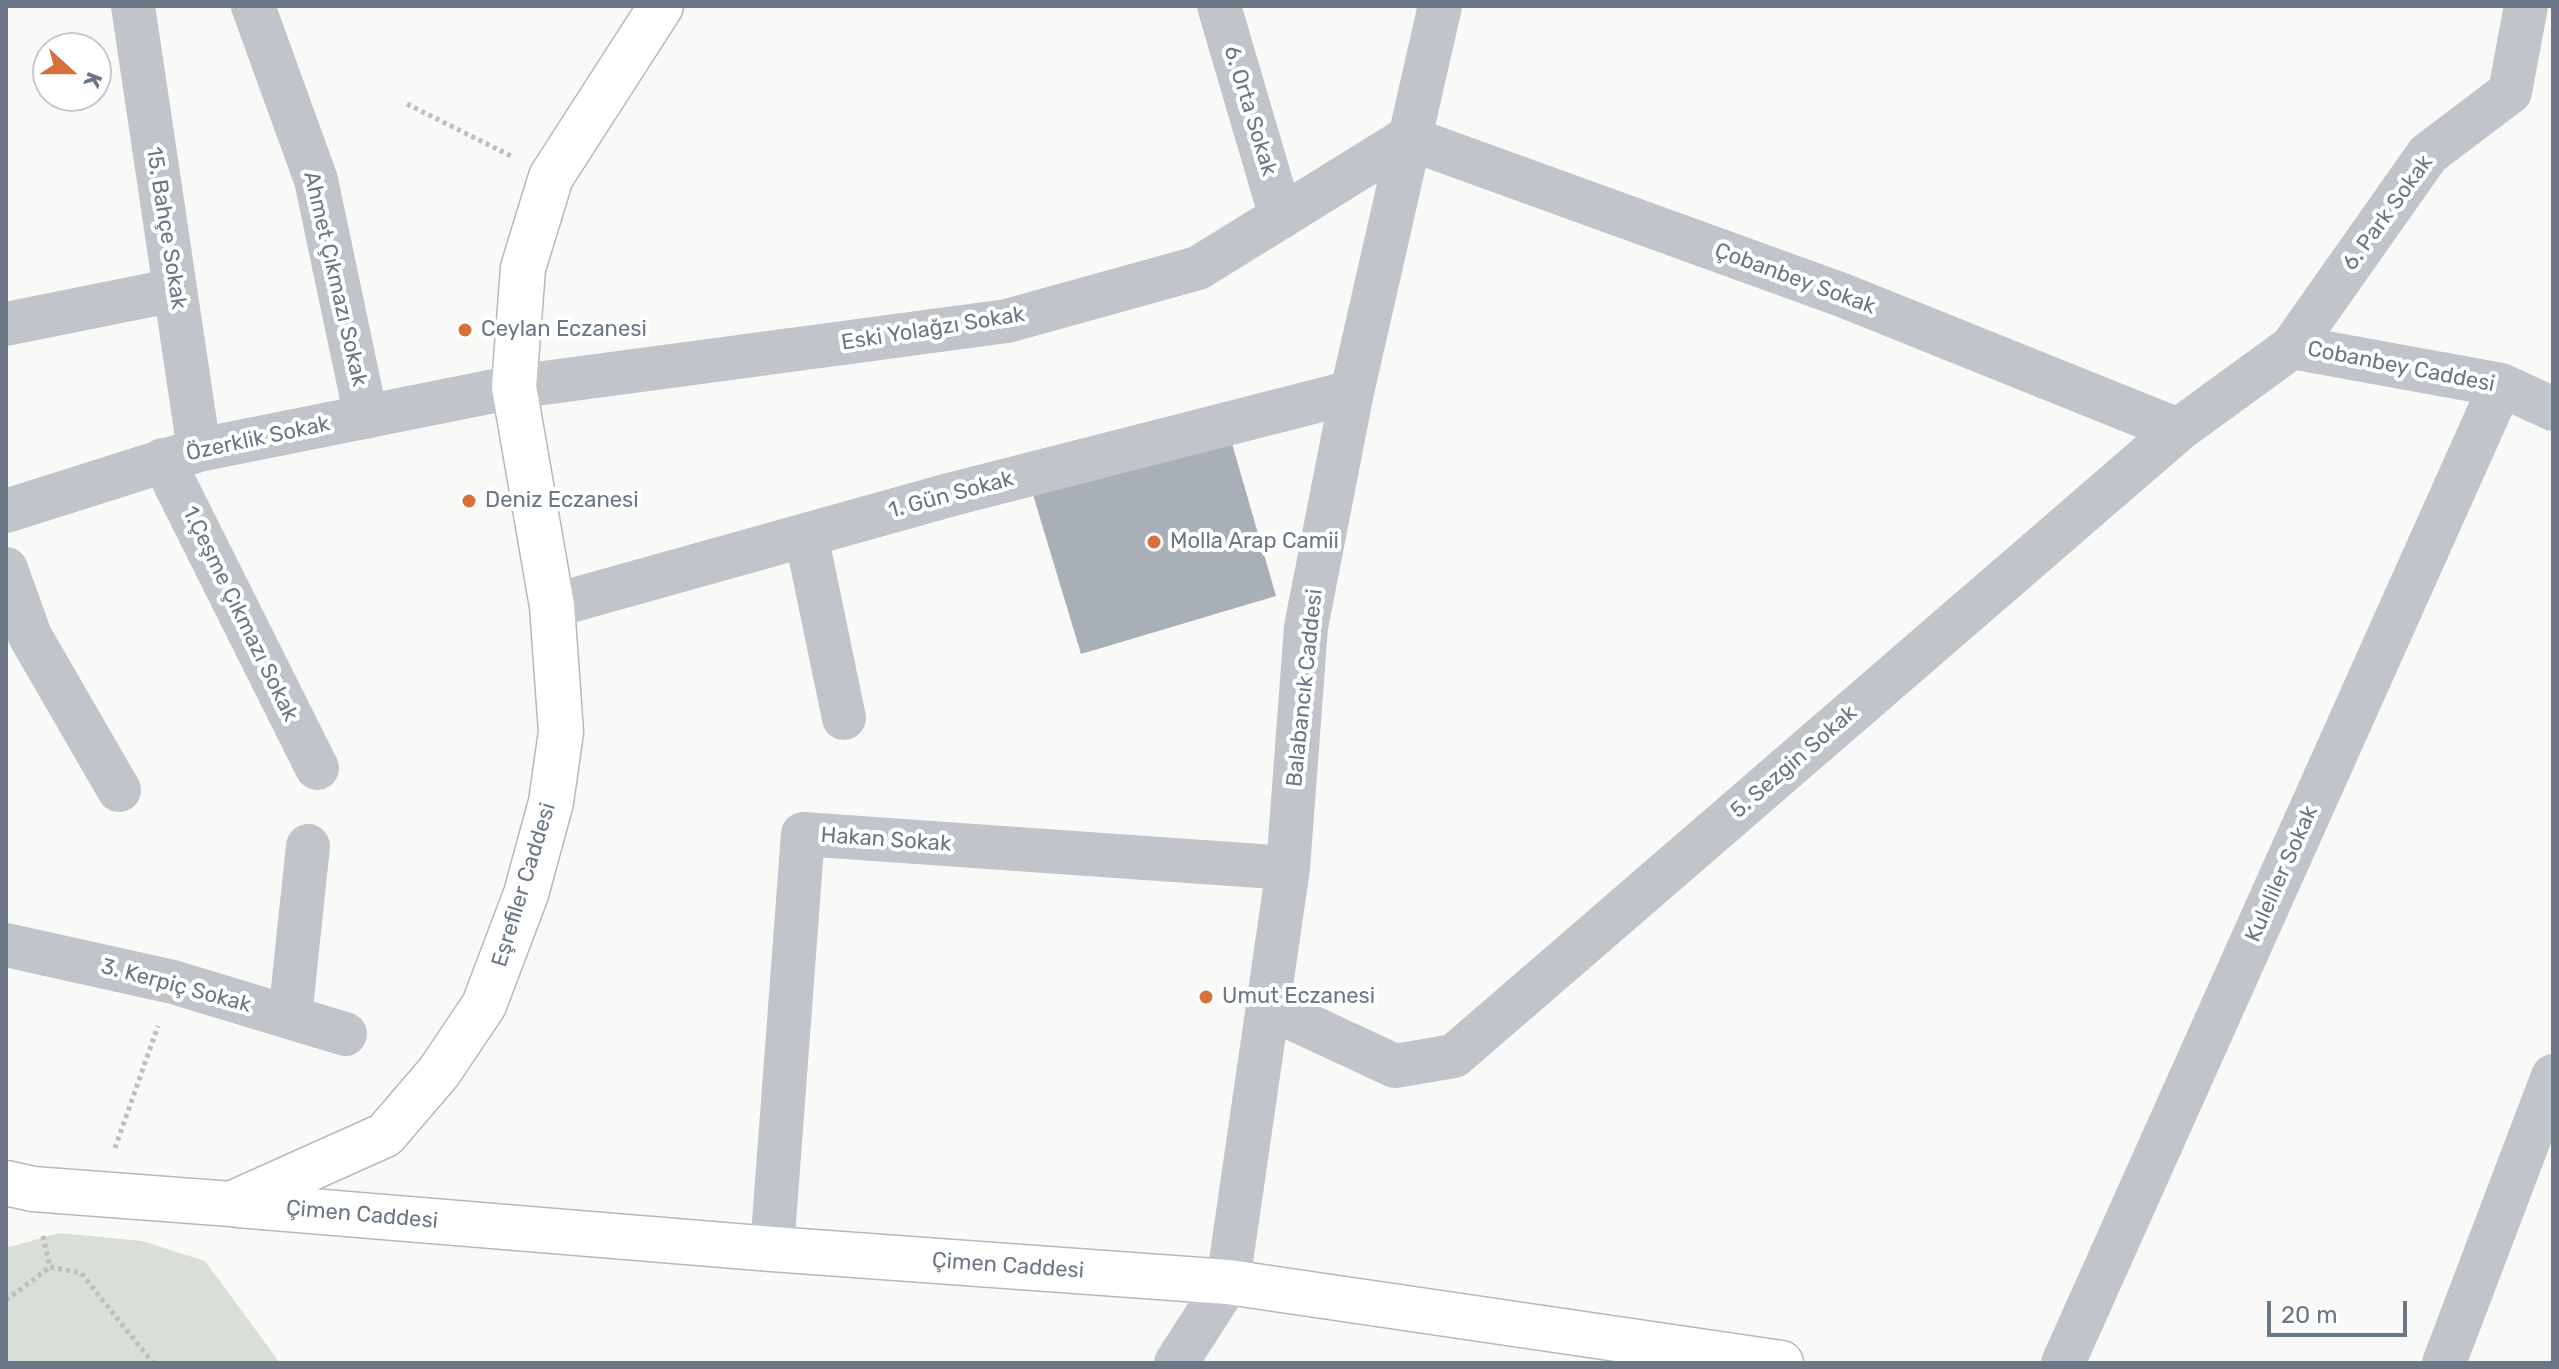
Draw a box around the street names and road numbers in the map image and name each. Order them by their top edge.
street label: 6. Orta Sokak [1218,43,1282,179]
street label: 15. Bahçe Sokak [140,145,192,311]
street label: 6. Park Sokak [2337,150,2439,276]
street label: Ahmet Çıkmazı Sokak [297,169,373,389]
street label: Çobanbey Sokak [1711,238,1879,320]
street label: Eski Yolağzı Sokak [840,301,1026,357]
street label: Cobanbey Caddesi [2305,336,2497,398]
street label: Özerklik Sokak [184,411,332,467]
street label: 1. Gün Sokak [886,466,1016,524]
street label: 1.Çeşme Çıkmazı Sokak [176,502,304,726]
street label: Balabancık Caddesi [1281,588,1329,788]
street label: 5. Sezgin Sokak [1725,700,1863,824]
street label: Eşrefiler Caddesi [486,800,562,970]
street label: Kuleliler Sokak [2240,802,2324,946]
street label: Hakan Sokak [820,822,952,858]
street label: 3. Kerpiç Sokak [98,953,254,1019]
street label: Çimen Caddesi [285,1195,439,1235]
street label: Çimen Caddesi [931,1248,1085,1284]

